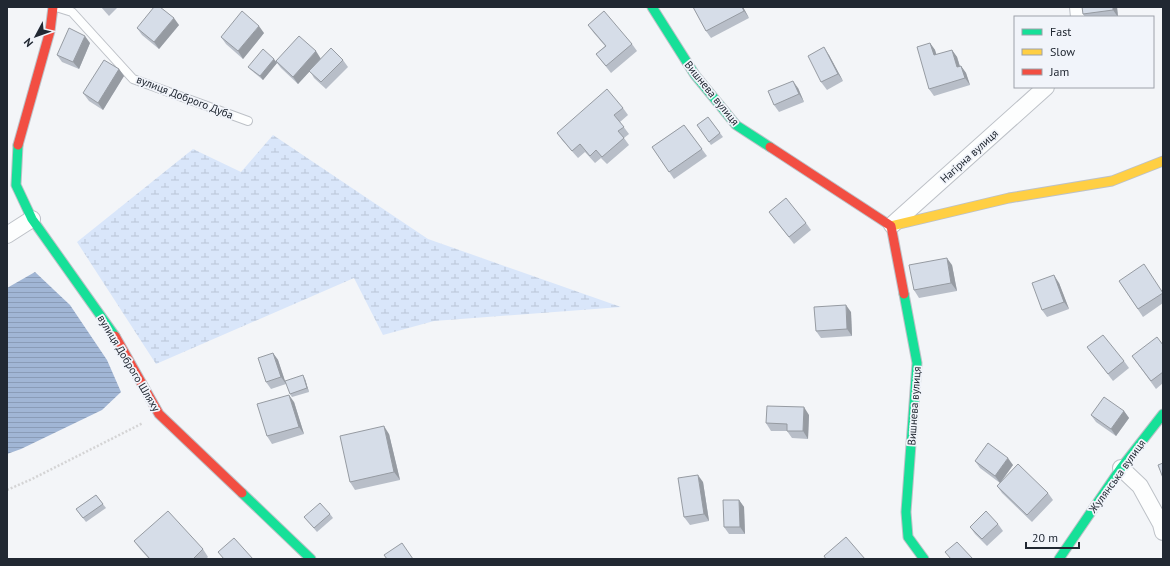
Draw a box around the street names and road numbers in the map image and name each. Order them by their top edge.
street label: Вишнева вулиця [682,58,742,128]
street label: вулиця Доброго Дуба [135,72,235,122]
street label: Нагірна вулиця [937,126,1001,186]
street label: вулиця Доброго Шляху [95,312,164,415]
street label: Вишнева вулиця [904,366,924,446]
street label: Жулянська вулиця [1085,436,1148,516]

